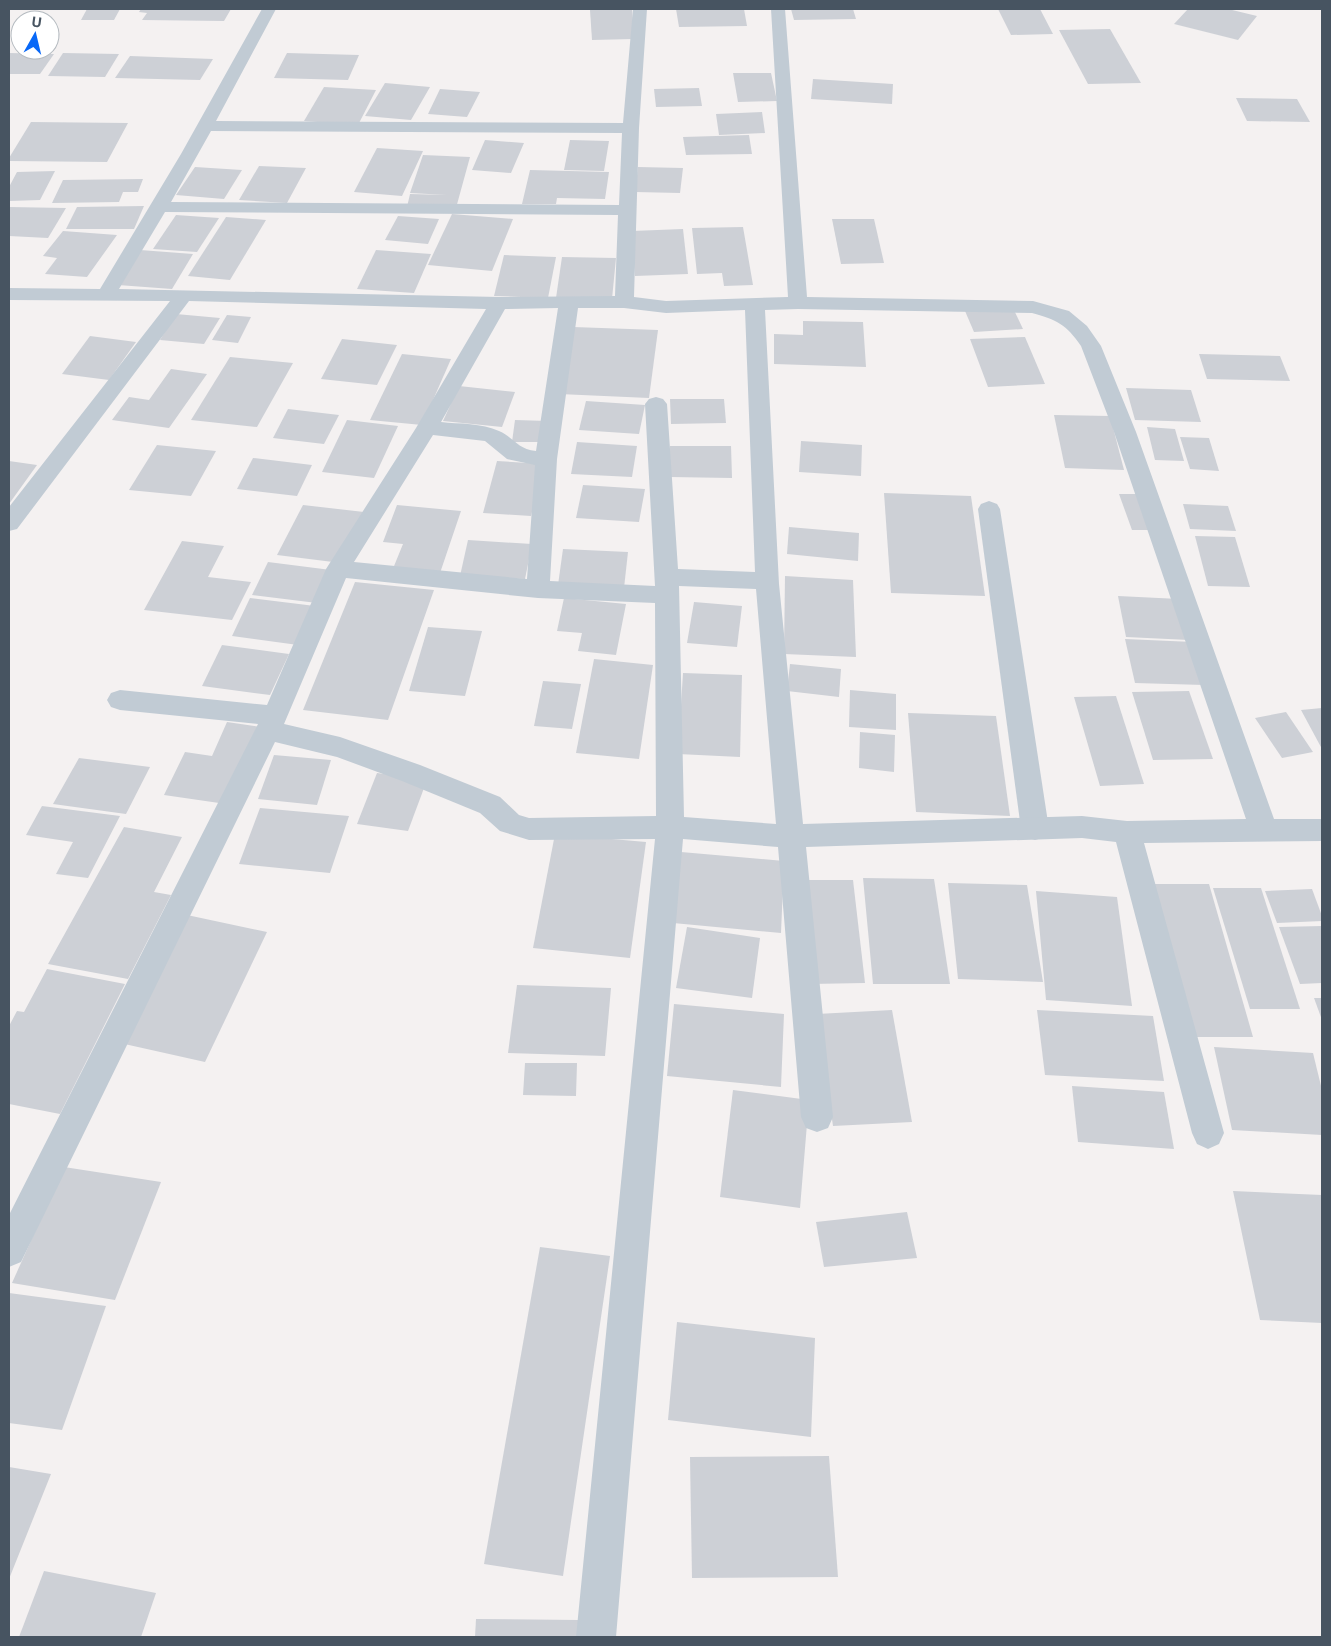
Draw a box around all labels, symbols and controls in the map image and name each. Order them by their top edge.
north arrow [10,10,60,60]
text: U [30,11,43,32]

